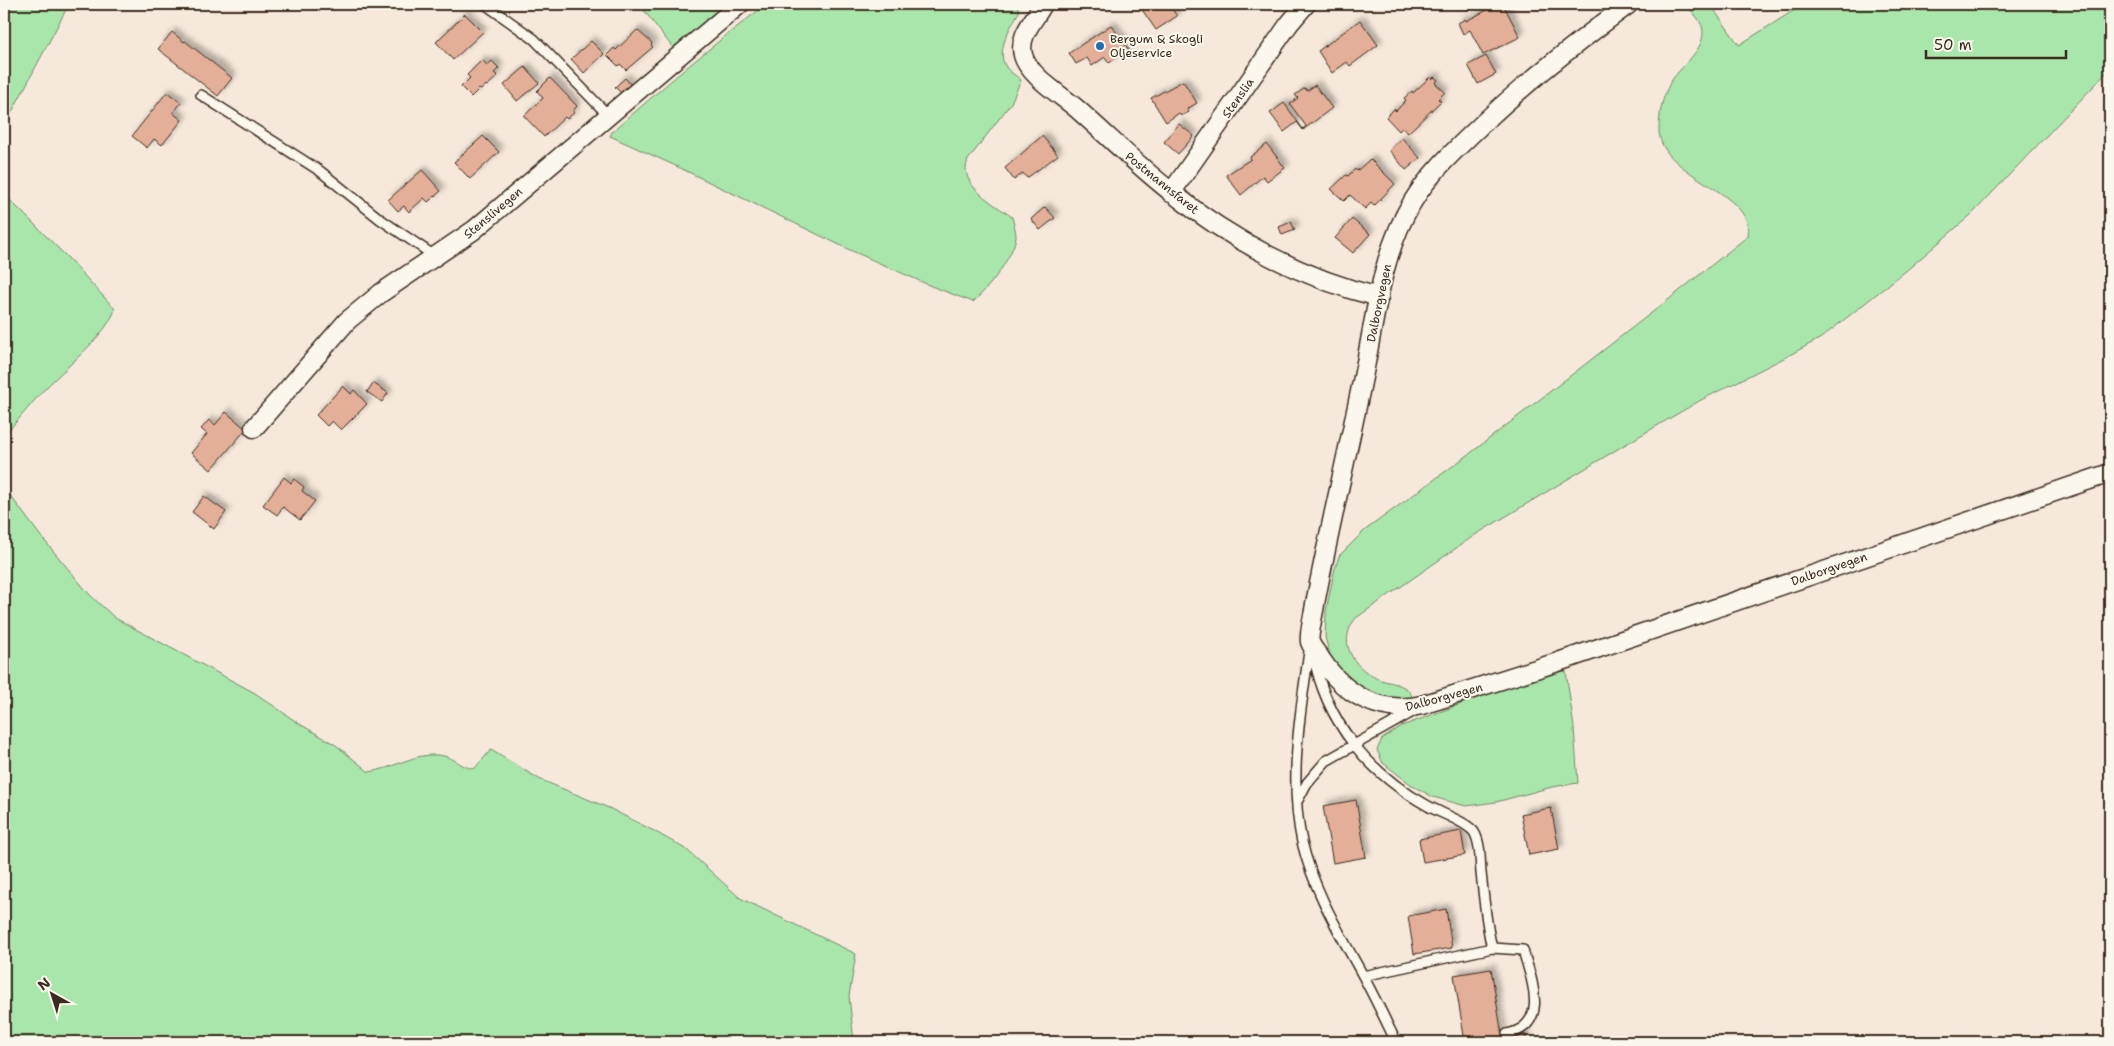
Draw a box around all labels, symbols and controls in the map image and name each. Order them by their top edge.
scale bar [1926,28,2066,60]
place label: Bergum & Skogli Oljeservice [1110,31,1203,61]
text: 50 m [1934,35,1972,55]
marker: Bergum & Skogli Oljeservice [1094,40,1106,52]
street label: Stenslia [1218,74,1258,121]
street label: Postmannsfaret [1122,148,1202,218]
street label: Stenslivegen [460,184,526,242]
street label: Dalborgvegen [1363,262,1395,344]
street label: Dalborgvegen [1789,548,1869,590]
street label: Dalborgvegen [1404,679,1484,715]
north arrow [28,968,78,1018]
text: N [34,973,54,994]

